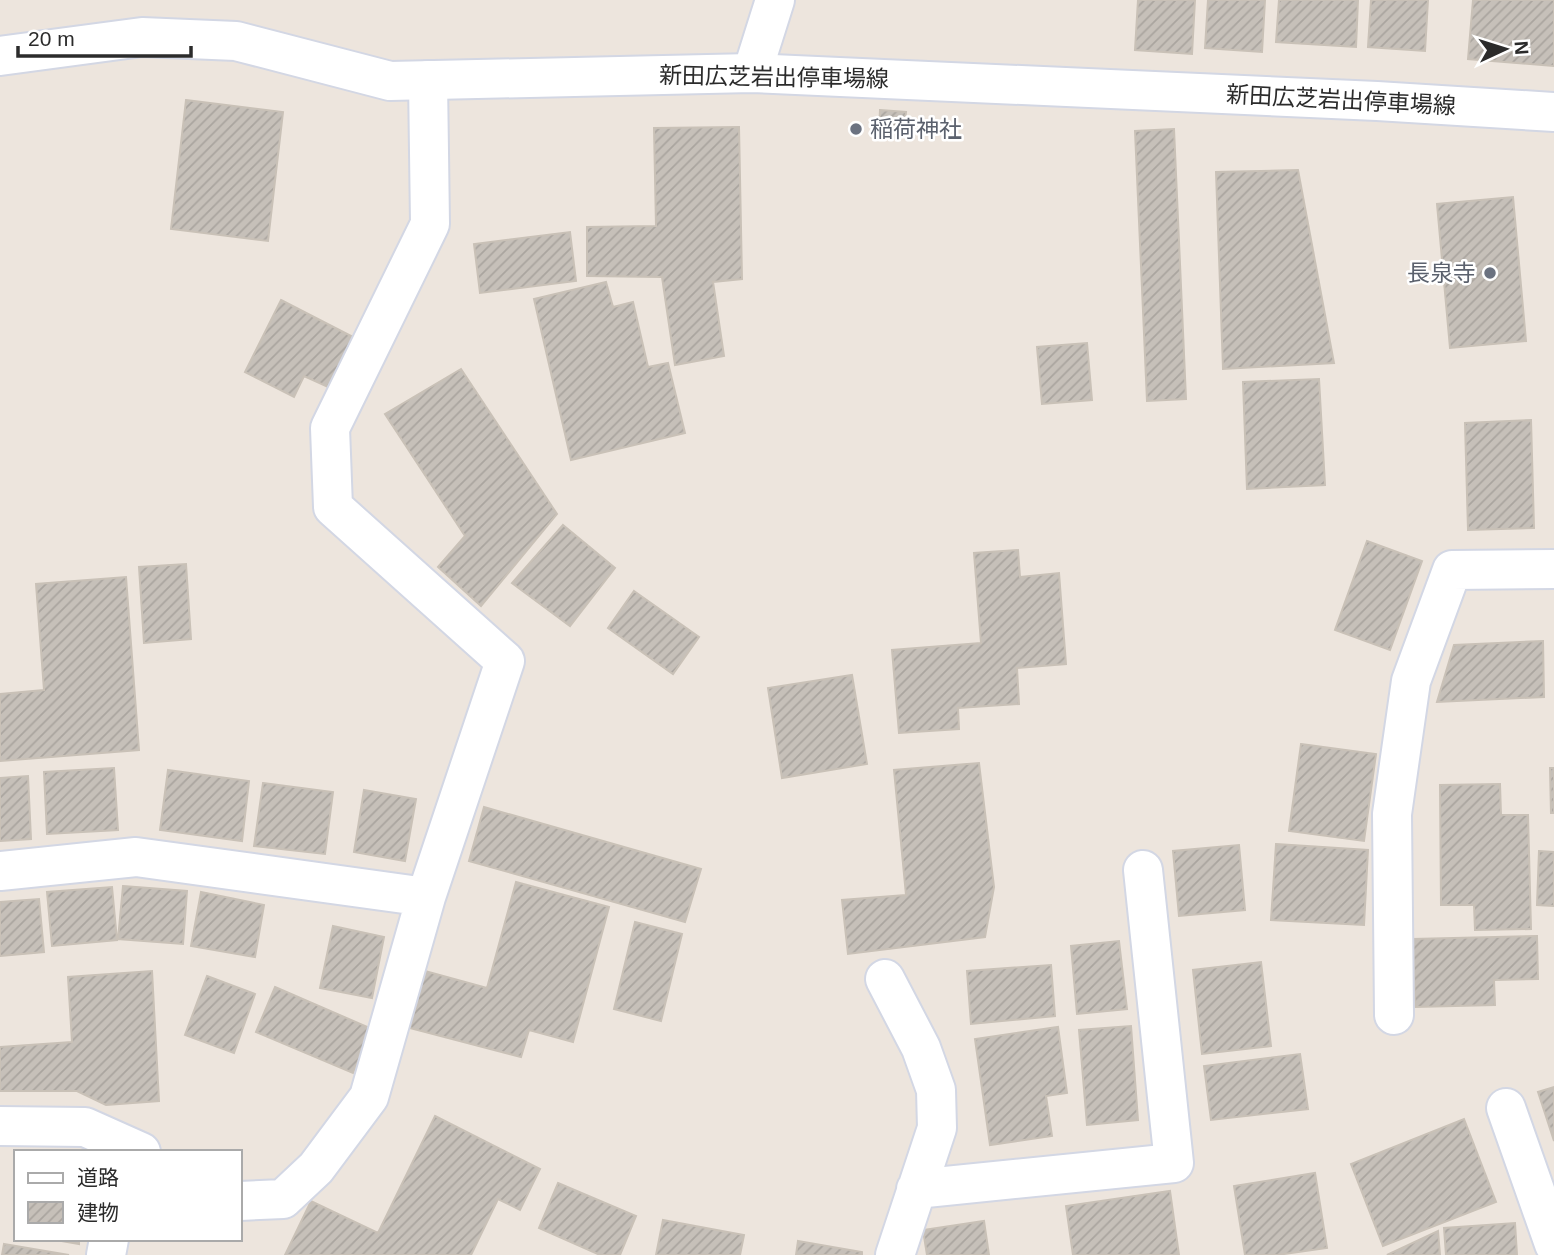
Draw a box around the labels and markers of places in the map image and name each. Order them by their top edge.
place label: 稲荷神社 [870,116,962,142]
marker: 稲荷神社 [848,121,864,137]
place label: 長泉寺 [1407,260,1476,286]
marker: 長泉寺 [1482,265,1498,281]

